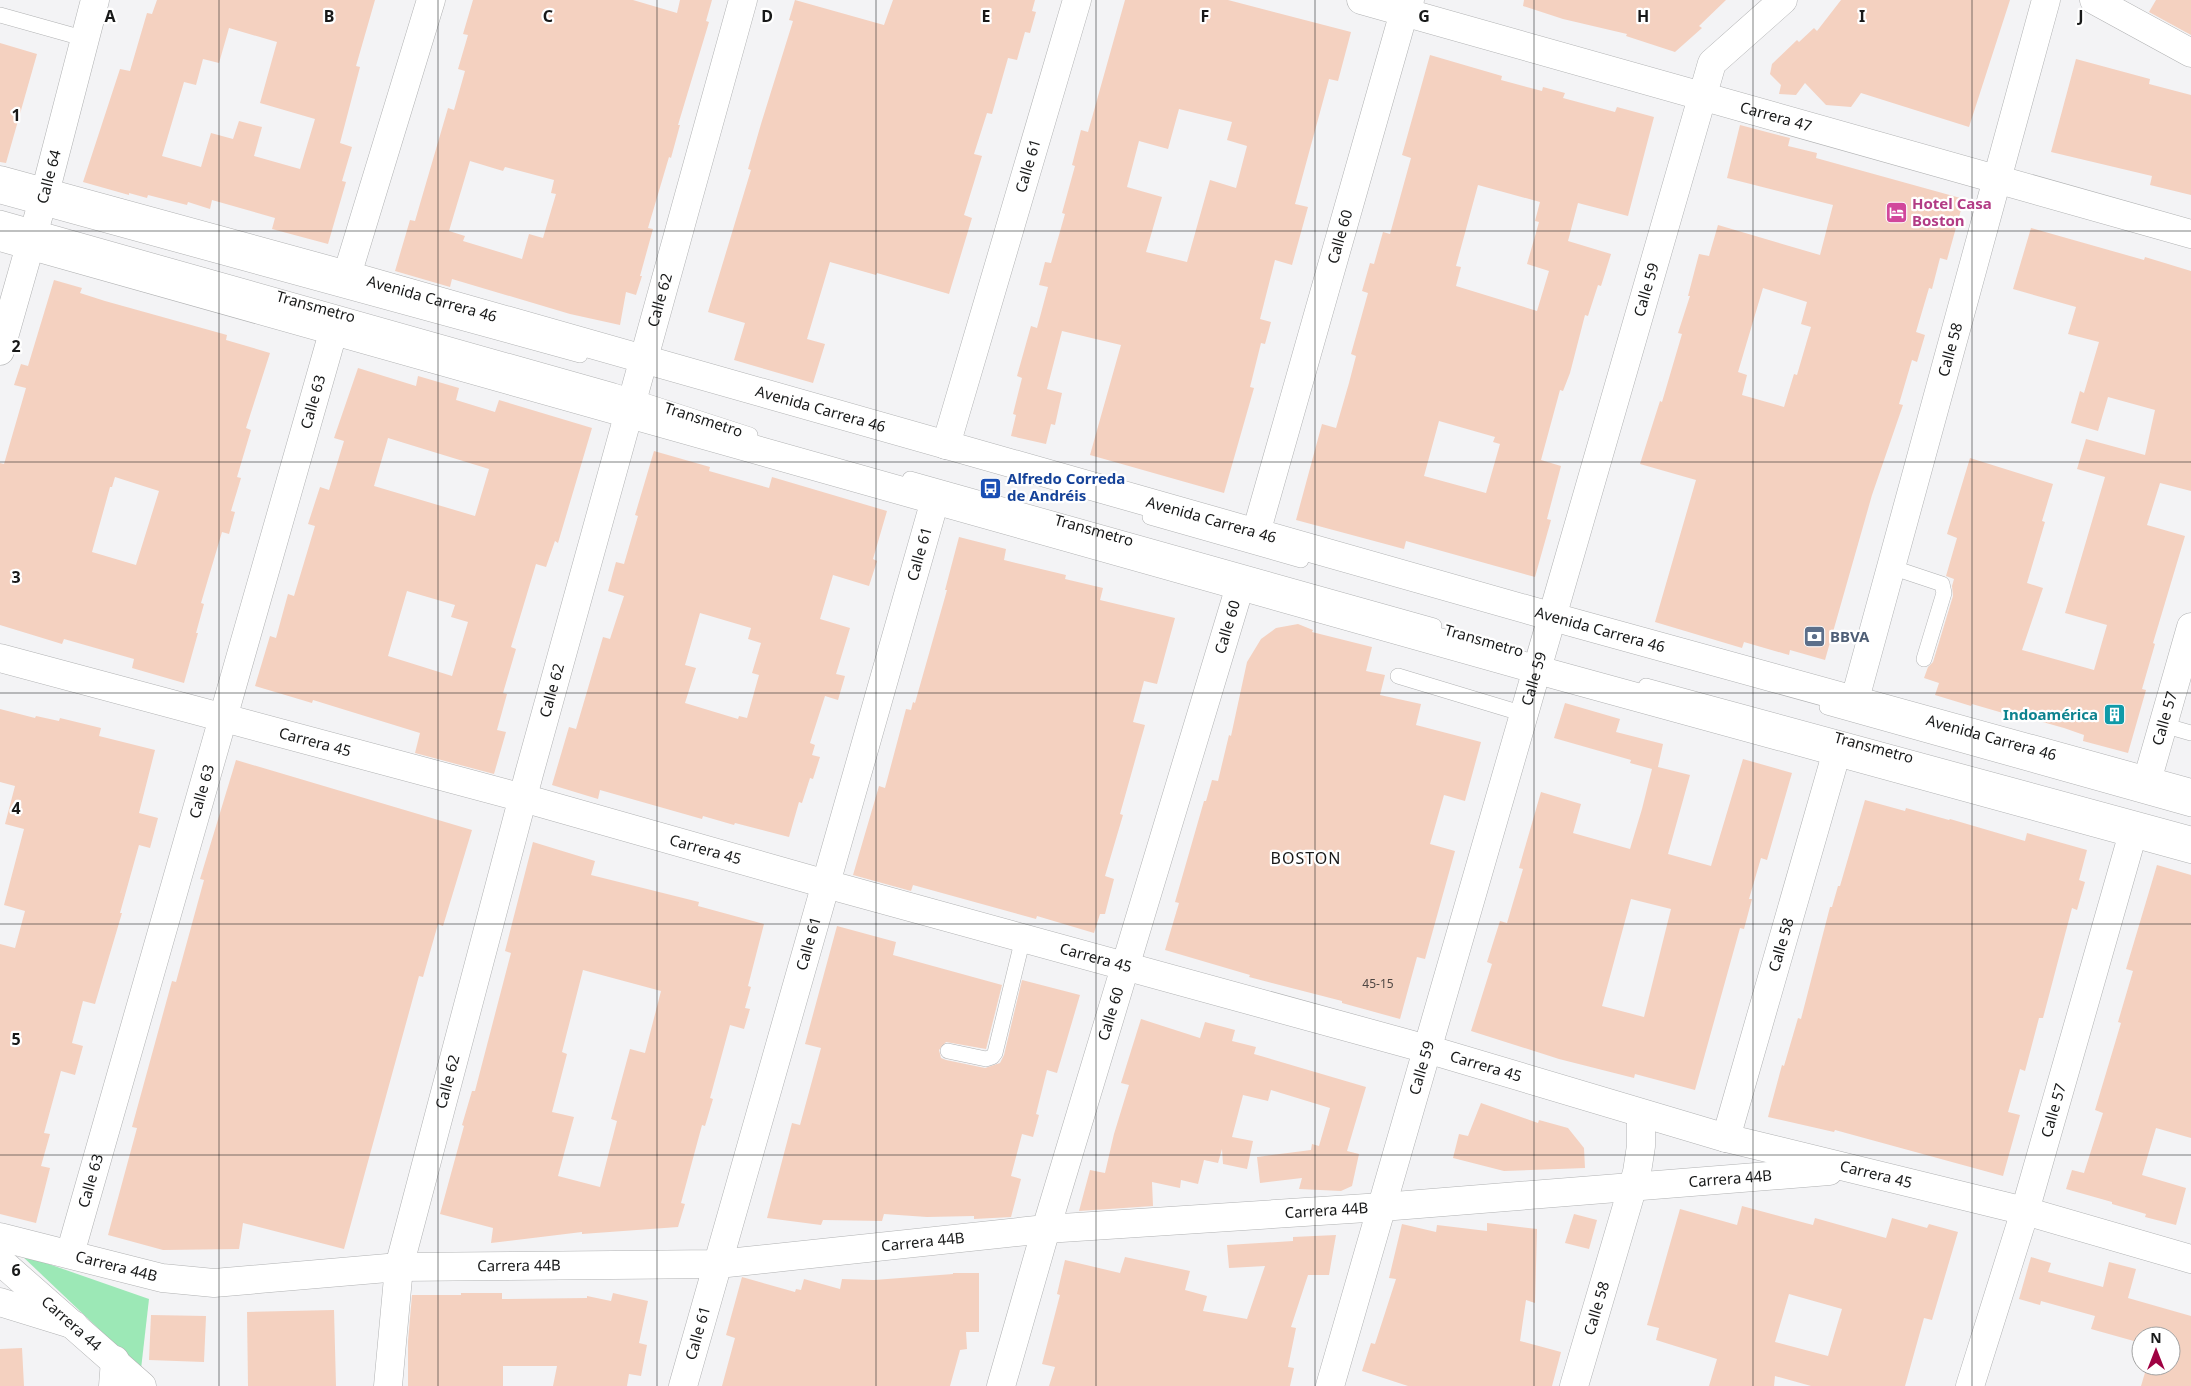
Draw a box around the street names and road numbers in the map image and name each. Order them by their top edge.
street label: Carrera 47 [1738,96,1814,136]
street label: Calle 61 [1010,136,1045,195]
street label: Calle 64 [31,147,65,206]
street label: Calle 60 [1322,207,1356,266]
street label: Calle 59 [1628,260,1663,319]
street label: Avenida Carrera 46 [365,270,499,326]
street label: Calle 62 [642,271,676,329]
street label: Transmetro [274,285,358,327]
street label: Calle 58 [1933,320,1966,379]
street label: Calle 63 [295,372,329,431]
street label: Avenida Carrera 46 [754,380,888,436]
street label: Transmetro [662,397,746,441]
street label: Avenida Carrera 46 [1144,491,1279,547]
street label: Transmetro [1052,509,1136,550]
street label: Calle 61 [902,524,936,583]
street label: Calle 60 [1209,598,1244,656]
street label: Avenida Carrera 46 [1533,601,1668,657]
street label: Transmetro [1442,619,1526,661]
street label: Calle 59 [1516,649,1550,708]
street label: Calle 62 [534,661,568,720]
street label: Calle 57 [2147,689,2181,748]
street label: Avenida Carrera 46 [1924,709,2059,764]
street label: Carrera 45 [277,722,353,761]
street label: Transmetro [1832,727,1916,767]
street label: Calle 63 [184,762,218,820]
street label: Carrera 45 [667,829,744,869]
street label: Calle 61 [791,914,825,973]
street label: Calle 58 [1763,915,1798,974]
street label: Carrera 45 [1058,938,1134,976]
street label: Calle 60 [1092,984,1127,1043]
street label: Calle 59 [1404,1038,1438,1097]
street label: Carrera 45 [1448,1045,1524,1086]
street label: Calle 62 [430,1052,464,1111]
street label: Calle 57 [2036,1081,2070,1139]
street label: Calle 63 [73,1151,107,1210]
street label: Carrera 45 [1838,1155,1915,1192]
street label: Carrera 44B [1688,1165,1773,1191]
street label: Carrera 44B [1284,1197,1369,1222]
street label: Carrera 44B [880,1227,965,1256]
street label: Carrera 44B [74,1246,160,1285]
street label: Carrera 44B [477,1254,561,1275]
street label: Calle 58 [1579,1279,1613,1337]
street label: Carrera 44 [38,1291,107,1355]
street label: Calle 61 [680,1304,714,1362]

